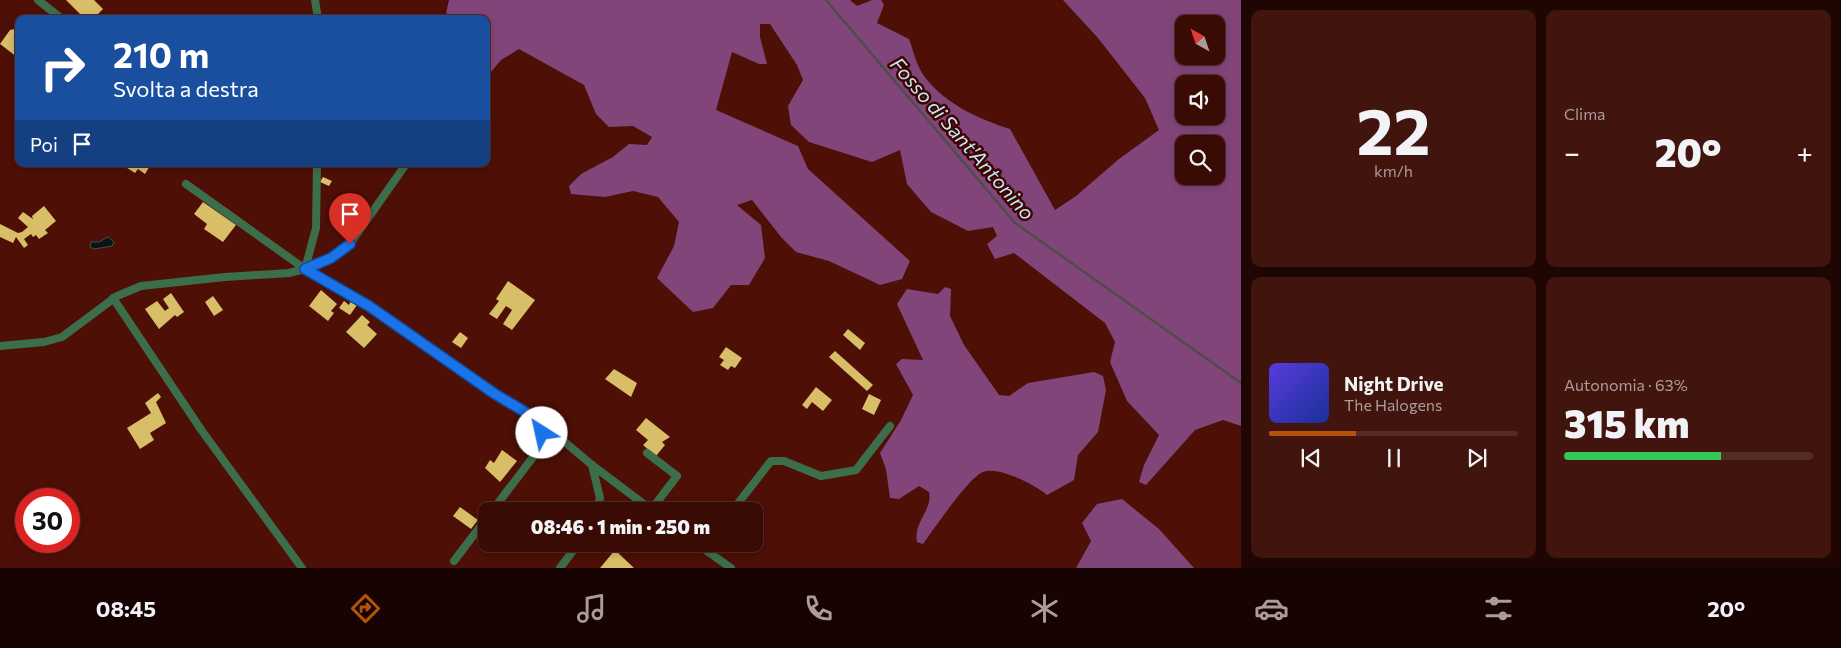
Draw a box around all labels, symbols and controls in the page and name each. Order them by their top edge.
north arrow [1175,15,1225,65]
map controls [1175,15,1225,185]
text: 210 m [113,32,209,75]
icon: right [30,35,95,100]
water label: Fosso di Sant'Antonino [886,52,1040,224]
text: Svolta a destra [113,75,259,102]
button: sound [1175,75,1225,125]
text: 22 [1357,89,1430,168]
text: Clima [1564,104,1605,123]
text: 20° [1655,128,1722,175]
icon: arrive [68,130,96,158]
text: Poi [30,133,58,156]
button: search [1175,135,1225,185]
text: − [1564,135,1580,169]
text: + [1797,135,1813,169]
text: km/h [1374,161,1413,180]
pin [329,193,371,244]
icon: arrive [336,200,364,228]
text: Night Drive [1344,372,1444,395]
text: Autonomia · 63% [1564,375,1688,394]
text: The Halogens [1344,395,1442,414]
text: 315 km [1564,399,1689,446]
position arrow [515,406,567,458]
icon: previous [1297,444,1325,472]
icon: pause [1380,444,1408,472]
icon: next [1463,444,1491,472]
speed limit sign: 30 [15,488,80,553]
text: 08:46 · 1 min · 250 m [531,515,710,538]
icon: directions [348,591,383,626]
icon: music [574,591,609,626]
icon: phone [801,591,836,626]
icon: climate [1027,591,1062,626]
icon: car [1254,591,1289,626]
icon: filters [1481,591,1516,626]
text: 08:45 [96,595,156,622]
text: 20° [1707,595,1745,622]

